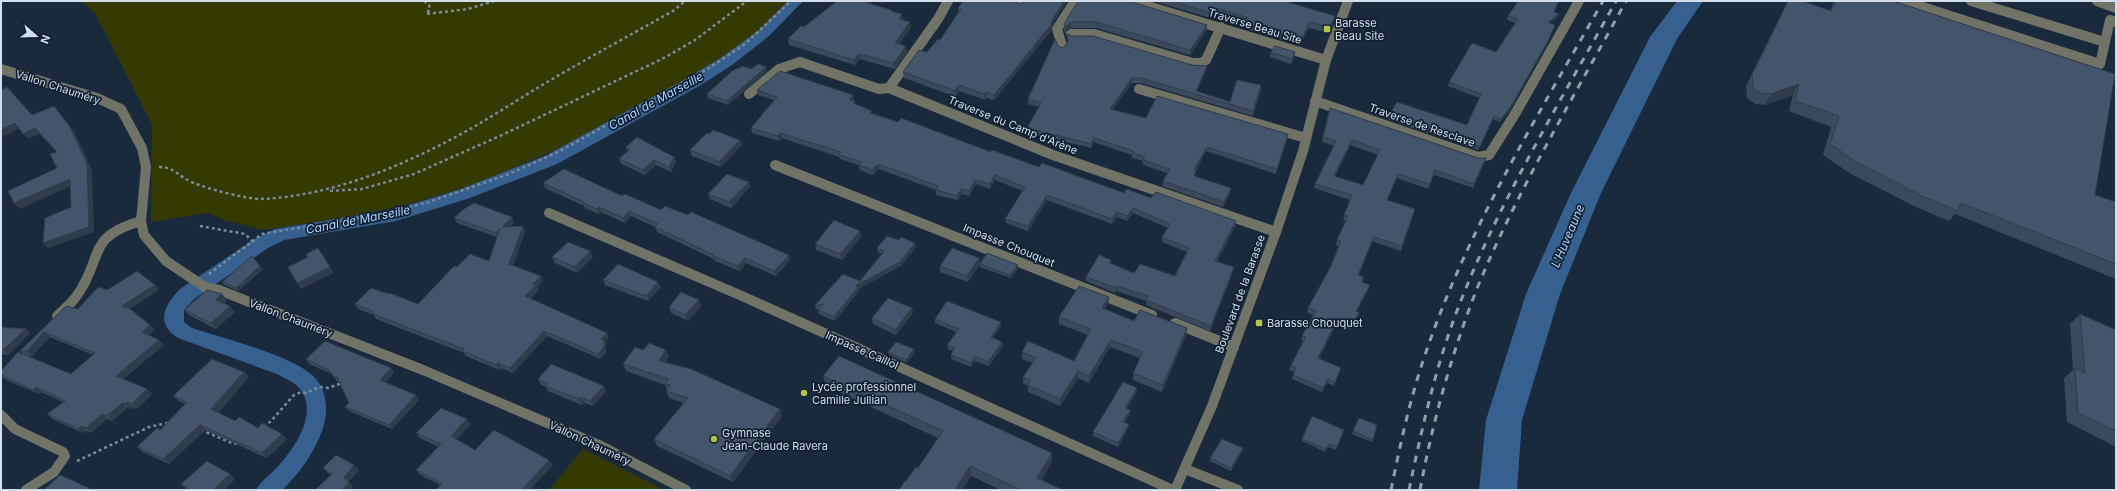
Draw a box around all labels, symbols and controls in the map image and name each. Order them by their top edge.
street label: Traverse Beau Site [1206,5,1304,47]
north arrow [16,16,56,56]
place label: Barasse Beau Site [1335,16,1384,43]
marker: Barasse Beau Site [1322,24,1332,34]
text: N [37,33,53,46]
street label: Vallon Chauméry [14,67,102,107]
water label: Canal de Marseille [606,68,706,133]
street label: Traverse du Camp d'Arène [946,93,1080,157]
street label: Traverse de Resclave [1367,100,1477,150]
water label: Canal de Marseille [304,202,411,237]
water label: L'Huveaune [1548,202,1588,270]
street label: Impasse Chouquet [961,220,1057,270]
street label: Boulevard de la Barasse [1212,233,1268,355]
street label: Vallon Chauméry [247,296,335,340]
place label: Barasse Chouquet [1267,316,1363,330]
marker: Barasse Chouquet [1254,318,1264,328]
street label: Impasse Caillol [823,328,901,372]
place label: Lycée professionnel Camille Jullian [812,380,916,407]
marker: Lycée professionnel Camille Jullian [799,388,809,398]
street label: Vallon Chauméry [547,418,633,468]
place label: Gymnase Jean-Claude Ravera [722,426,828,453]
marker: Gymnase Jean-Claude Ravera [709,434,719,444]

